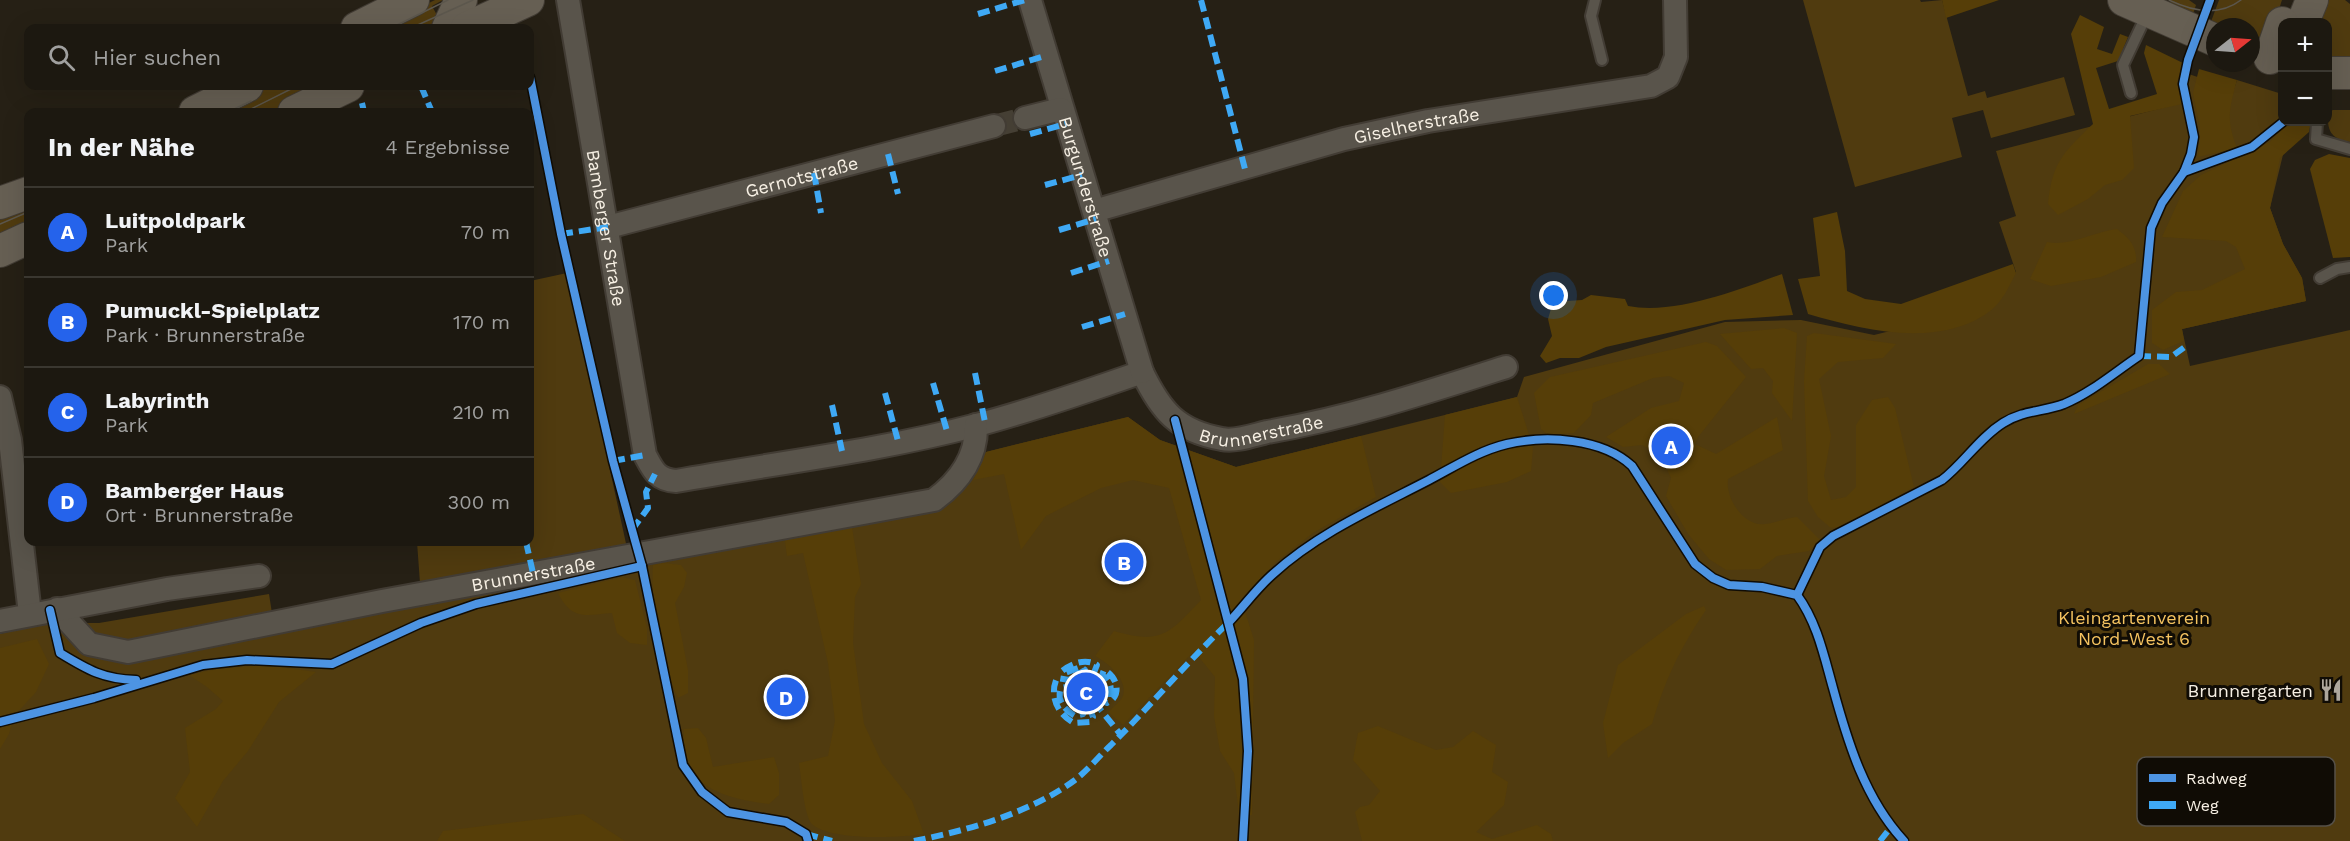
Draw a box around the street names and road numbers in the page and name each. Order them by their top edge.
street label: Giselherstraße [1352,103,1481,147]
street label: Burgunderstraße [1055,114,1117,260]
street label: Bamberger Straße [583,148,630,308]
street label: Gernotstraße [743,152,860,201]
street label: Brunnerstraße [1197,410,1325,451]
street label: Brunnerstraße [469,552,597,595]

